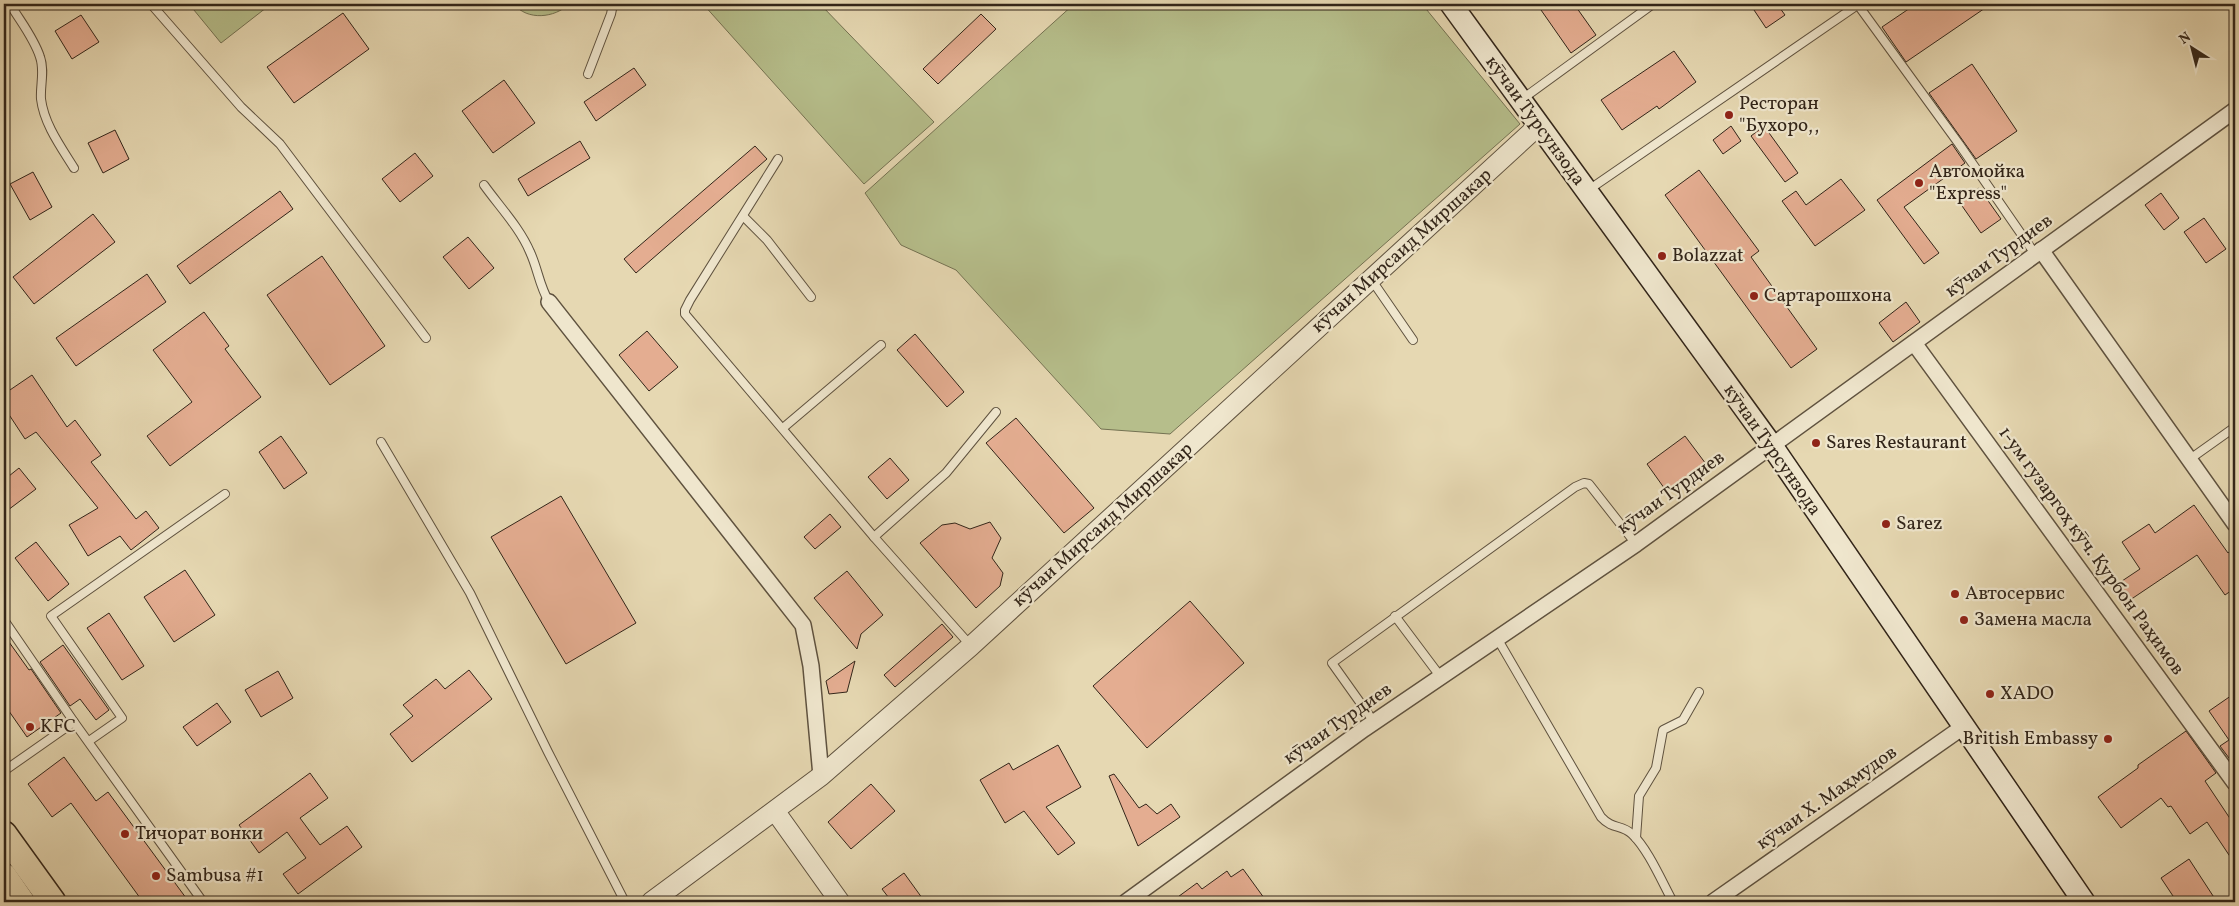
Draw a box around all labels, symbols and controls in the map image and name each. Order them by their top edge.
north arrow [2166,22,2216,72]
text: N [2176,28,2195,49]
street label: кӯчаи Турсунзода [1479,51,1591,191]
place label: Ресторан "Бухоро,, [1739,91,1819,139]
marker: Ресторан "Бухоро,, [1723,109,1735,121]
place label: Автомойка "Express" [1929,159,2025,207]
street label: кӯчаи Мирсаид Миршакар [1306,163,1498,339]
marker: Автомойка "Express" [1913,177,1925,189]
street label: кӯчаи Турдиев [1940,208,2058,304]
place label: Bolazzat [1672,243,1744,269]
marker: Bolazzat [1656,250,1668,262]
place label: Сартарошхона [1764,283,1892,309]
marker: Сартарошхона [1748,290,1760,302]
street label: кӯчаи Турсунзода [1717,379,1827,521]
street label: 1-ум гузаргоҳ кӯч. Қурбон Раҳимов [1992,421,2190,681]
place label: Sares Restaurant [1826,430,1967,456]
street label: кӯчаи Мирсаид Миршакар [1007,437,1199,613]
marker: Sares Restaurant [1810,437,1822,449]
street label: кӯчаи Турдиев [1612,445,1730,541]
place label: Sarez [1896,511,1942,537]
marker: Sarez [1880,518,1892,530]
place label: Автосервис [1965,581,2065,607]
marker: Автосервис [1949,588,1961,600]
place label: Замена масла [1974,607,2092,633]
marker: Замена масла [1958,614,1970,626]
street label: кӯчаи Турдиев [1278,677,1398,771]
place label: XADO [2000,681,2054,707]
marker: XADO [1984,688,1996,700]
place label: KFC [40,714,76,740]
marker: KFC [24,721,36,733]
place label: British Embassy [1963,726,2098,752]
marker: British Embassy [2102,733,2114,745]
street label: кӯчаи Х. Маҳмудов [1751,740,1903,856]
place label: Тичорат вонки [135,821,263,847]
marker: Тичорат вонки [119,828,131,840]
place label: Sambusa #1 [166,863,264,889]
marker: Sambusa #1 [150,870,162,882]

